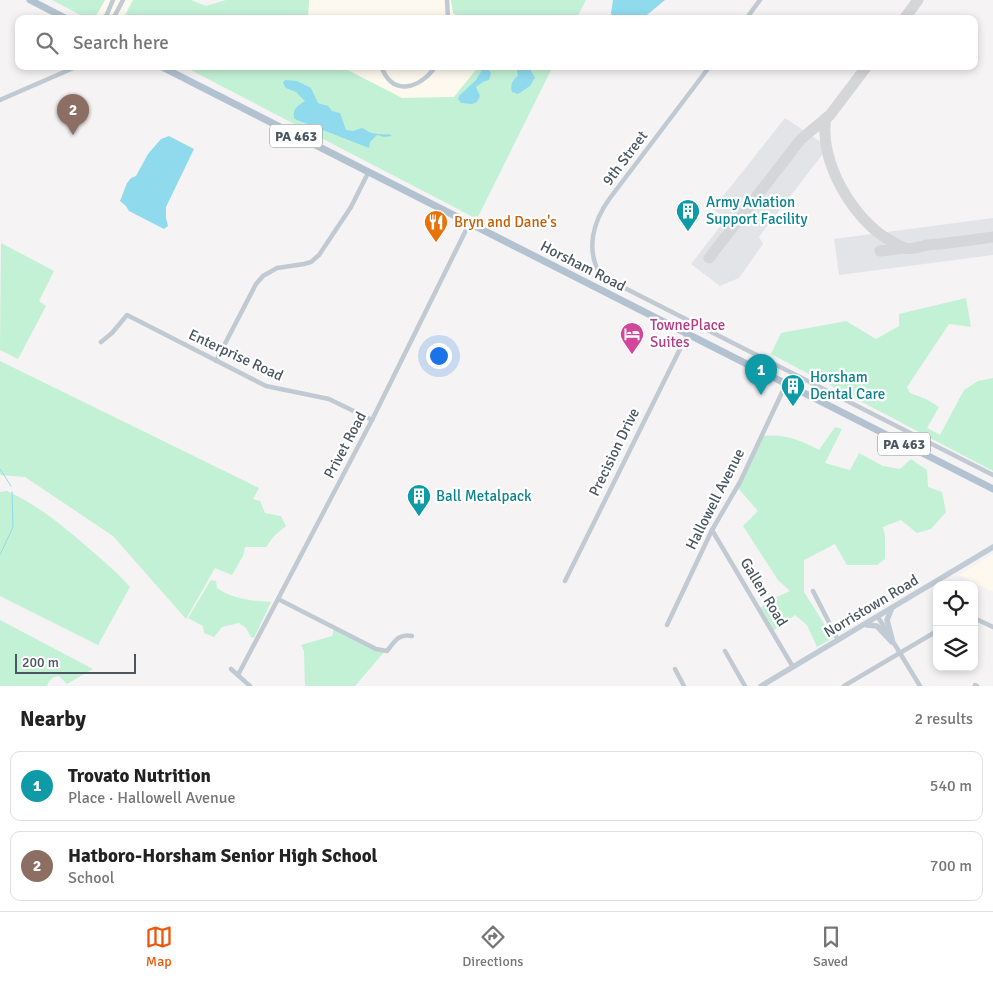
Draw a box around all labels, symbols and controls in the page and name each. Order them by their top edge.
search box [15,15,978,70]
icon: search [33,29,61,57]
text: Search here [73,31,169,55]
pin: 2 [57,94,89,135]
road number: PA 463 [270,124,322,148]
street label: 9th Street [599,127,651,189]
place label: Army Aviation Support Facility [706,193,807,228]
building icon: Army Aviation Support Facility [675,198,701,232]
restaurant icon: Bryn and Dane's [423,209,449,243]
place label: Bryn and Dane's [454,213,557,231]
street label: Horsham Road [537,237,629,295]
place label: TownePlace Suites [650,316,725,351]
hotel icon: TownePlace Suites [619,321,645,355]
street label: Enterprise Road [186,325,286,385]
your location [426,343,452,369]
pin: 1 [745,354,777,395]
place label: Horsham Dental Care [810,368,885,403]
building icon: Horsham Dental Care [780,373,806,407]
street label: Precision Drive [585,405,643,499]
street label: Privet Road [320,409,370,481]
road number: PA 463 [878,432,930,456]
street label: Hallowell Avenue [682,446,748,552]
building icon: Ball Metalpack [406,483,432,517]
place label: Ball Metalpack [436,487,532,505]
street label: Gallen Road [736,554,792,630]
street label: Norristown Road [820,571,922,641]
map controls [933,581,978,671]
button: locate [933,581,978,626]
button: layers [933,626,978,671]
scale bar [15,651,136,674]
text: 200 m [22,654,59,671]
text: Nearby [20,706,86,732]
text: 2 results [914,709,973,729]
text: Trovato Nutrition [68,764,211,788]
text: 1 [33,776,41,796]
text: 540 m [930,776,972,796]
text: Place · Hallowell Avenue [68,788,236,808]
text: Hatboro-Horsham Senior High School [68,844,378,868]
text: 2 [33,856,41,876]
text: 700 m [930,856,972,876]
text: School [68,868,114,888]
tab: Map [145,923,173,970]
tab: Directions [462,923,523,970]
tab: Saved [813,923,848,970]

